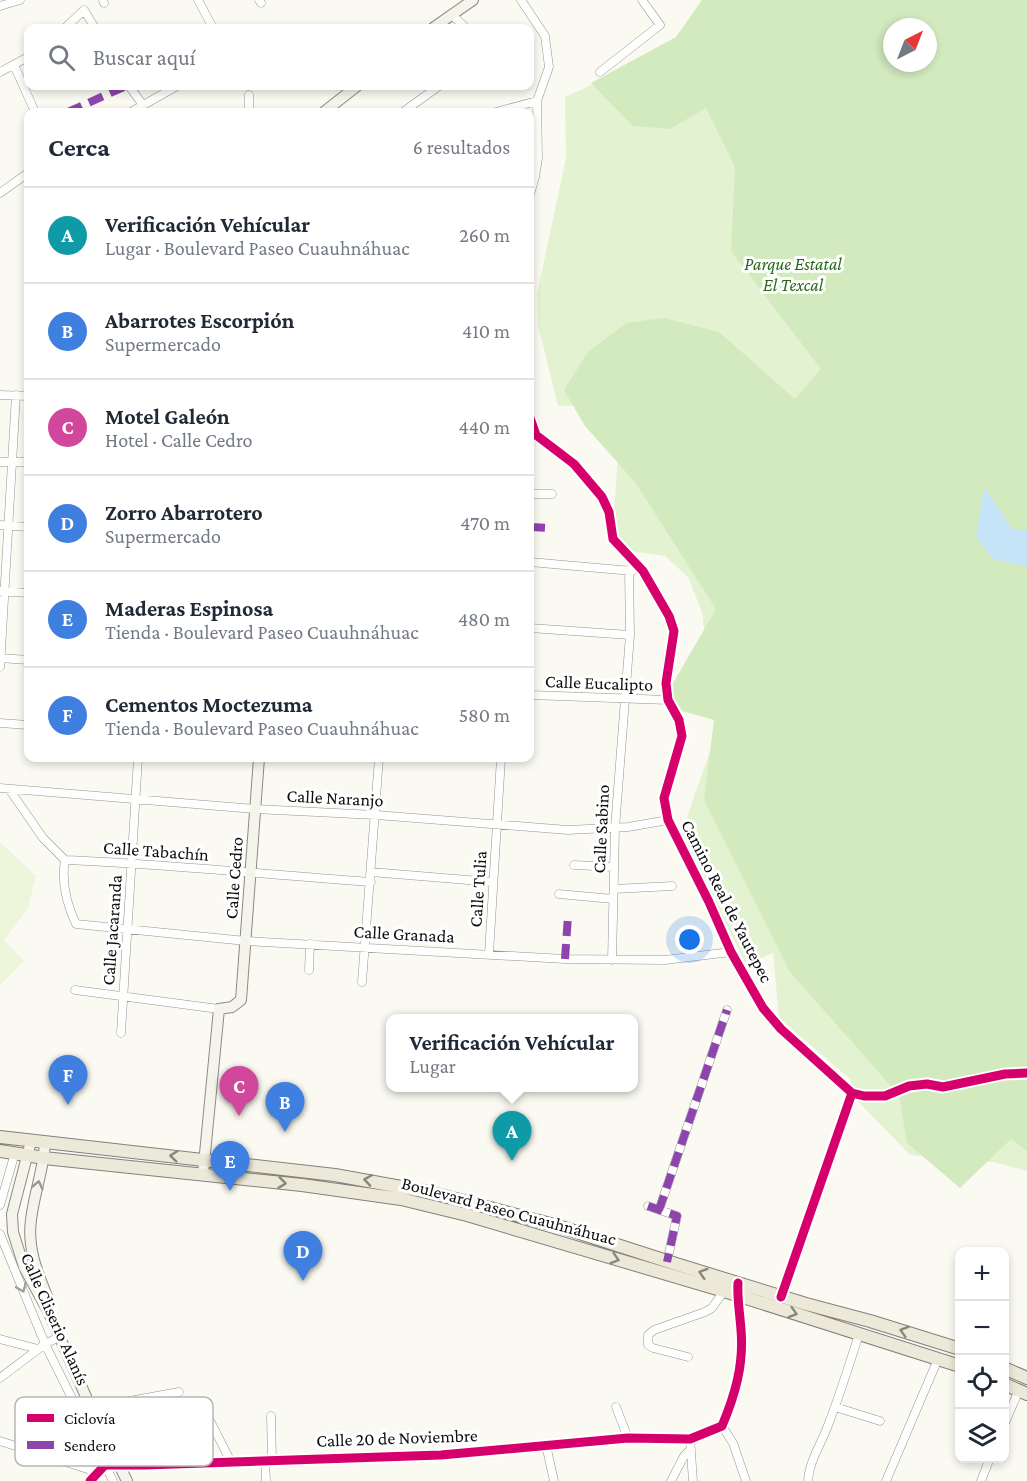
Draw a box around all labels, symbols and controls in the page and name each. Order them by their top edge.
north arrow [883,18,937,72]
search box [24,24,534,90]
icon: search [45,41,78,74]
text: Buscar aquí [93,45,195,70]
text: Cerca [48,133,110,162]
text: 6 resultados [413,136,510,158]
text: Verificación Vehícular [105,212,310,237]
text: A [62,224,73,246]
text: 260 m [459,224,510,246]
text: Lugar · Boulevard Paseo Cuauhnáhuac [105,237,410,259]
park label: Parque Estatal El Texcal [744,254,842,295]
text: Abarrotes Escorpión [105,308,294,333]
text: B [62,320,73,342]
text: 410 m [462,320,510,342]
text: Supermercado [105,333,221,355]
text: Motel Galeón [105,404,230,429]
text: C [61,416,74,438]
text: 440 m [458,416,510,438]
text: Hotel · Calle Cedro [105,429,253,451]
text: Zorro Abarrotero [105,500,263,525]
text: D [61,512,74,534]
text: 470 m [460,512,510,534]
text: Supermercado [105,525,221,547]
text: Maderas Espinosa [105,596,273,621]
text: E [62,608,73,630]
text: 480 m [458,608,510,630]
text: Tienda · Boulevard Paseo Cuauhnáhuac [105,621,419,643]
street label: Calle Eucalipto [545,671,654,695]
text: Cementos Moctezuma [105,692,313,717]
text: F [62,704,73,726]
text: 580 m [459,704,510,726]
text: Tienda · Boulevard Paseo Cuauhnáhuac [105,717,419,739]
street label: Calle Sabino [589,784,613,874]
street label: Calle Naranjo [286,785,384,812]
street label: Camino Real de Yautepec [677,816,777,986]
street label: Calle Cedro [221,836,247,920]
street label: Calle Tabachín [102,837,210,865]
street label: Calle Tulia [465,850,491,928]
street label: Calle Jacaranda [98,874,126,986]
street label: Calle Granada [353,921,455,947]
your location [675,925,704,954]
popup [386,1014,638,1092]
text: Verificación Vehícular [410,1030,614,1055]
text: Lugar [410,1055,456,1077]
pin: F [48,1056,88,1105]
pin: C [220,1066,258,1116]
pin: B [266,1082,304,1132]
pin: A [492,1112,532,1161]
pin: E [210,1142,250,1191]
one-way arrow [170,1151,179,1163]
street label: Boulevard Paseo Cuauhnáhuac [400,1173,619,1249]
one-way arrow [363,1175,372,1187]
one-way arrow [278,1176,287,1189]
one-way arrow [31,1180,44,1190]
pin: D [284,1232,322,1281]
map controls [955,1247,1009,1463]
button: + [955,1247,1009,1301]
street label: Calle Cliserio Alanís [17,1250,93,1388]
one-way arrow [609,1252,620,1264]
one-way arrow [698,1267,709,1280]
one-way arrow [15,1281,27,1292]
button: − [955,1301,1009,1355]
one-way arrow [787,1306,798,1319]
one-way arrow [899,1326,910,1339]
button: locate [955,1355,1009,1409]
legend [15,1397,213,1466]
button: layers [955,1409,1009,1463]
text: Ciclovía [64,1410,116,1427]
street label: Calle 20 de Noviembre [316,1425,478,1451]
text: Sendero [64,1437,116,1454]

